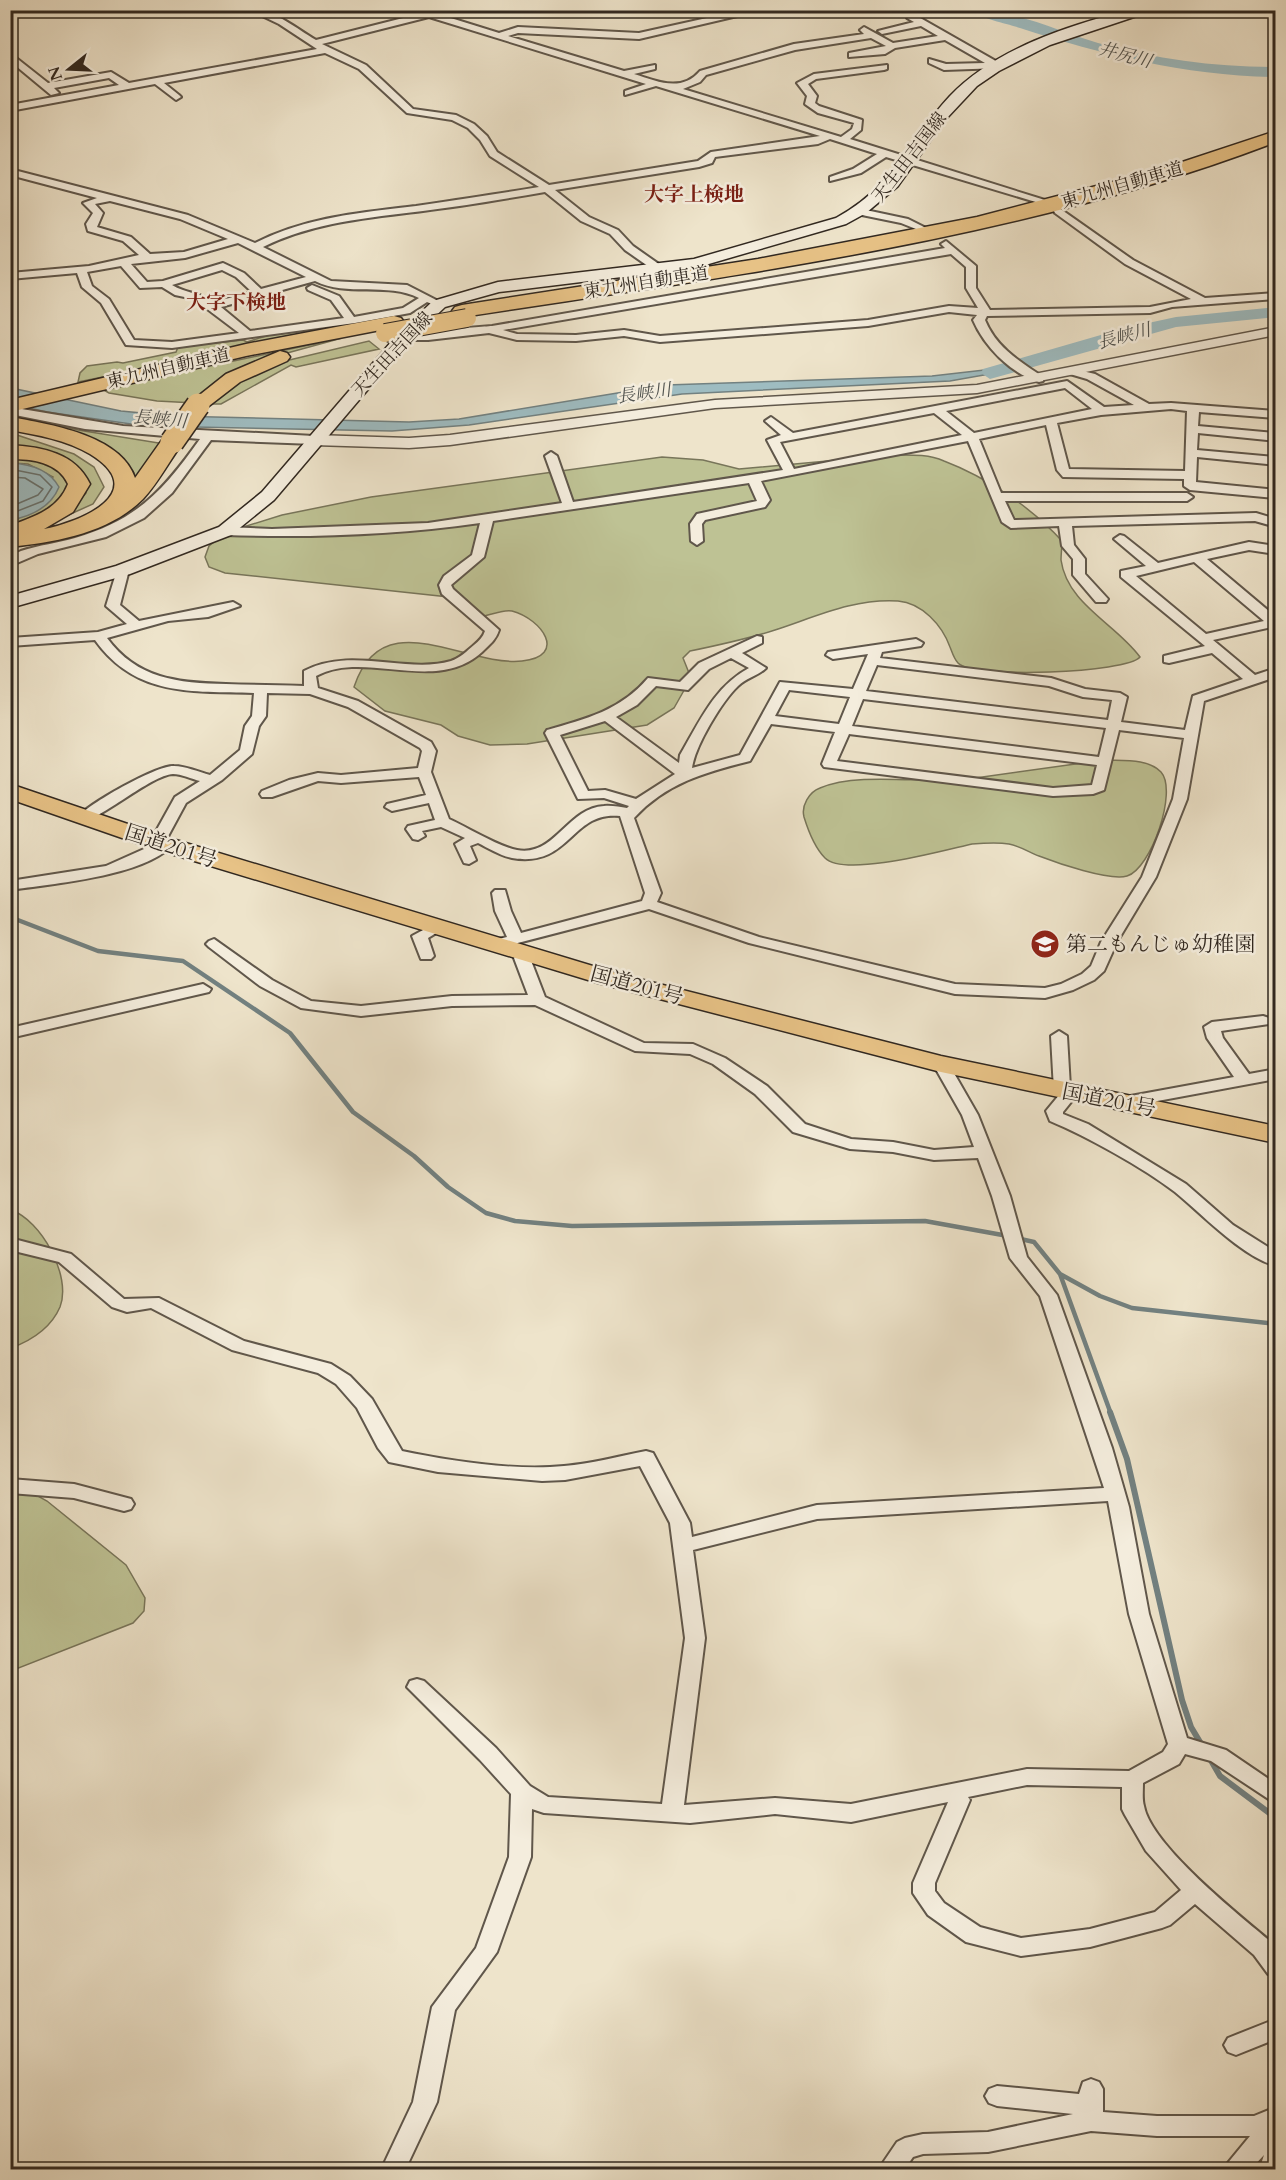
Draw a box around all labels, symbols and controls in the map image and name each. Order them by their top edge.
water label: 井尻川 [1096,36,1156,75]
north arrow [39,39,99,99]
text: N [43,63,68,83]
street label: 天生田吉国線 [866,107,952,208]
street label: 東九州自動車道 [1058,156,1186,215]
district label: 大字上検地 [644,181,744,208]
street label: 東九州自動車道 [582,260,710,305]
district label: 大字下検地 [186,289,286,316]
street label: 天生田吉国線 [346,306,438,402]
water label: 長峡川 [1095,317,1155,356]
street label: 東九州自動車道 [104,342,232,395]
water label: 長峡川 [616,377,675,410]
water label: 長峡川 [132,405,190,434]
street label: 国道201号 [121,818,221,875]
school or university icon: 第二もんじゅ幼稚園 [1029,928,1061,960]
place label: 第二もんじゅ幼稚園 [1066,930,1255,959]
street label: 国道201号 [587,959,687,1012]
street label: 国道201号 [1059,1077,1158,1124]

